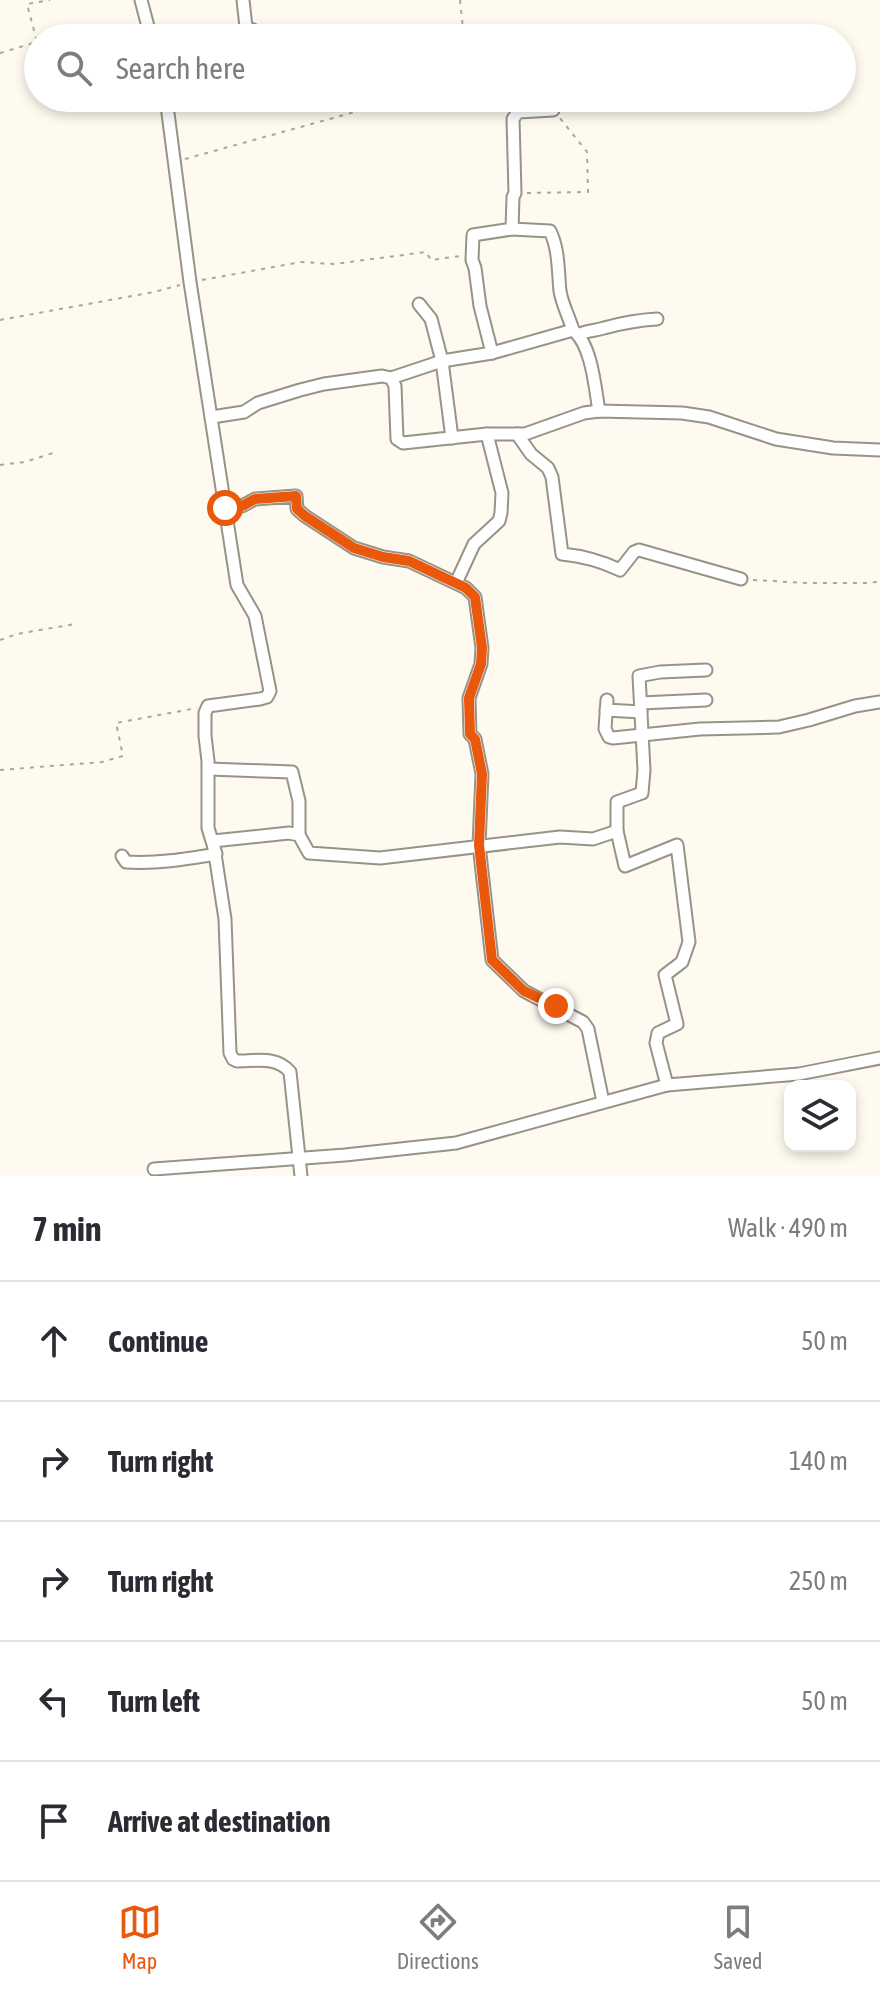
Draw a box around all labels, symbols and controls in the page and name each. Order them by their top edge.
search box [24,24,856,112]
icon: search [52,46,96,90]
text: Search here [116,51,245,85]
route start [207,490,243,526]
route end [538,988,574,1024]
map controls [784,1080,856,1152]
button: layers [784,1080,856,1152]
text: 7 min [32,1209,101,1248]
text: Walk · 490 m [728,1213,848,1243]
icon: ahead [32,1319,76,1363]
text: Continue [108,1324,208,1358]
text: 50 m [801,1326,848,1356]
icon: right [32,1439,76,1483]
text: Turn right [108,1444,214,1478]
text: 140 m [789,1446,848,1476]
icon: right [32,1559,76,1603]
text: Turn right [108,1564,214,1598]
text: 250 m [789,1566,848,1596]
icon: left [32,1679,76,1723]
text: Turn left [108,1684,200,1718]
text: 50 m [801,1686,848,1716]
icon: arrive [32,1799,76,1843]
text: Arrive at destination [108,1804,330,1838]
tab: Map [118,1900,162,1974]
tab: Directions [397,1900,479,1974]
tab: Saved [714,1900,762,1974]

